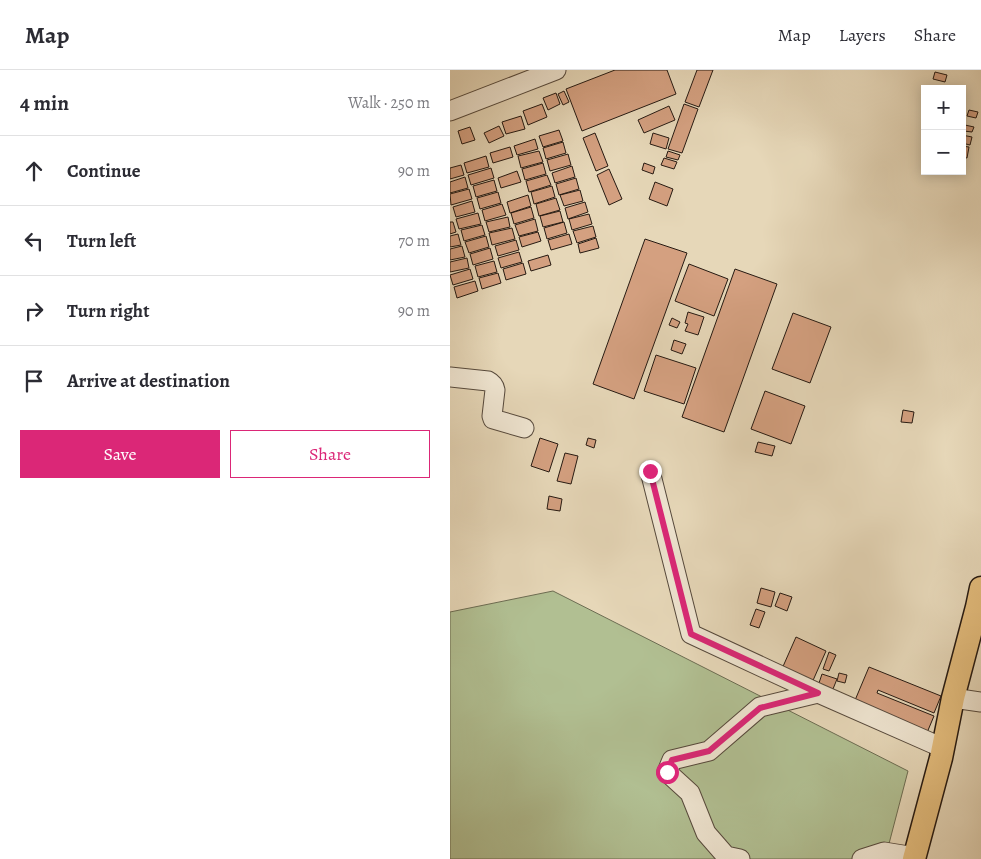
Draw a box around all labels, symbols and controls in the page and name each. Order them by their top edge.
text: Map [25,19,69,51]
text: Map [778,23,811,47]
text: Layers [839,23,886,47]
text: Share [914,23,956,47]
map controls [921,85,966,175]
button: + [921,85,966,130]
text: 4 min [20,89,69,117]
text: Walk · 250 m [348,92,430,114]
button: − [921,130,966,175]
icon: ahead [20,157,48,185]
text: Continue [67,158,141,184]
text: 90 m [398,160,430,182]
icon: left [20,227,48,255]
text: Turn left [67,228,136,254]
text: 70 m [398,230,430,252]
icon: right [20,297,48,325]
text: Turn right [67,298,149,324]
text: 90 m [398,300,430,322]
icon: arrive [20,367,48,395]
text: Arrive at destination [67,368,230,394]
button: Save [20,430,220,478]
button: Share [230,430,430,478]
route end [639,460,662,483]
route start [656,761,679,784]

